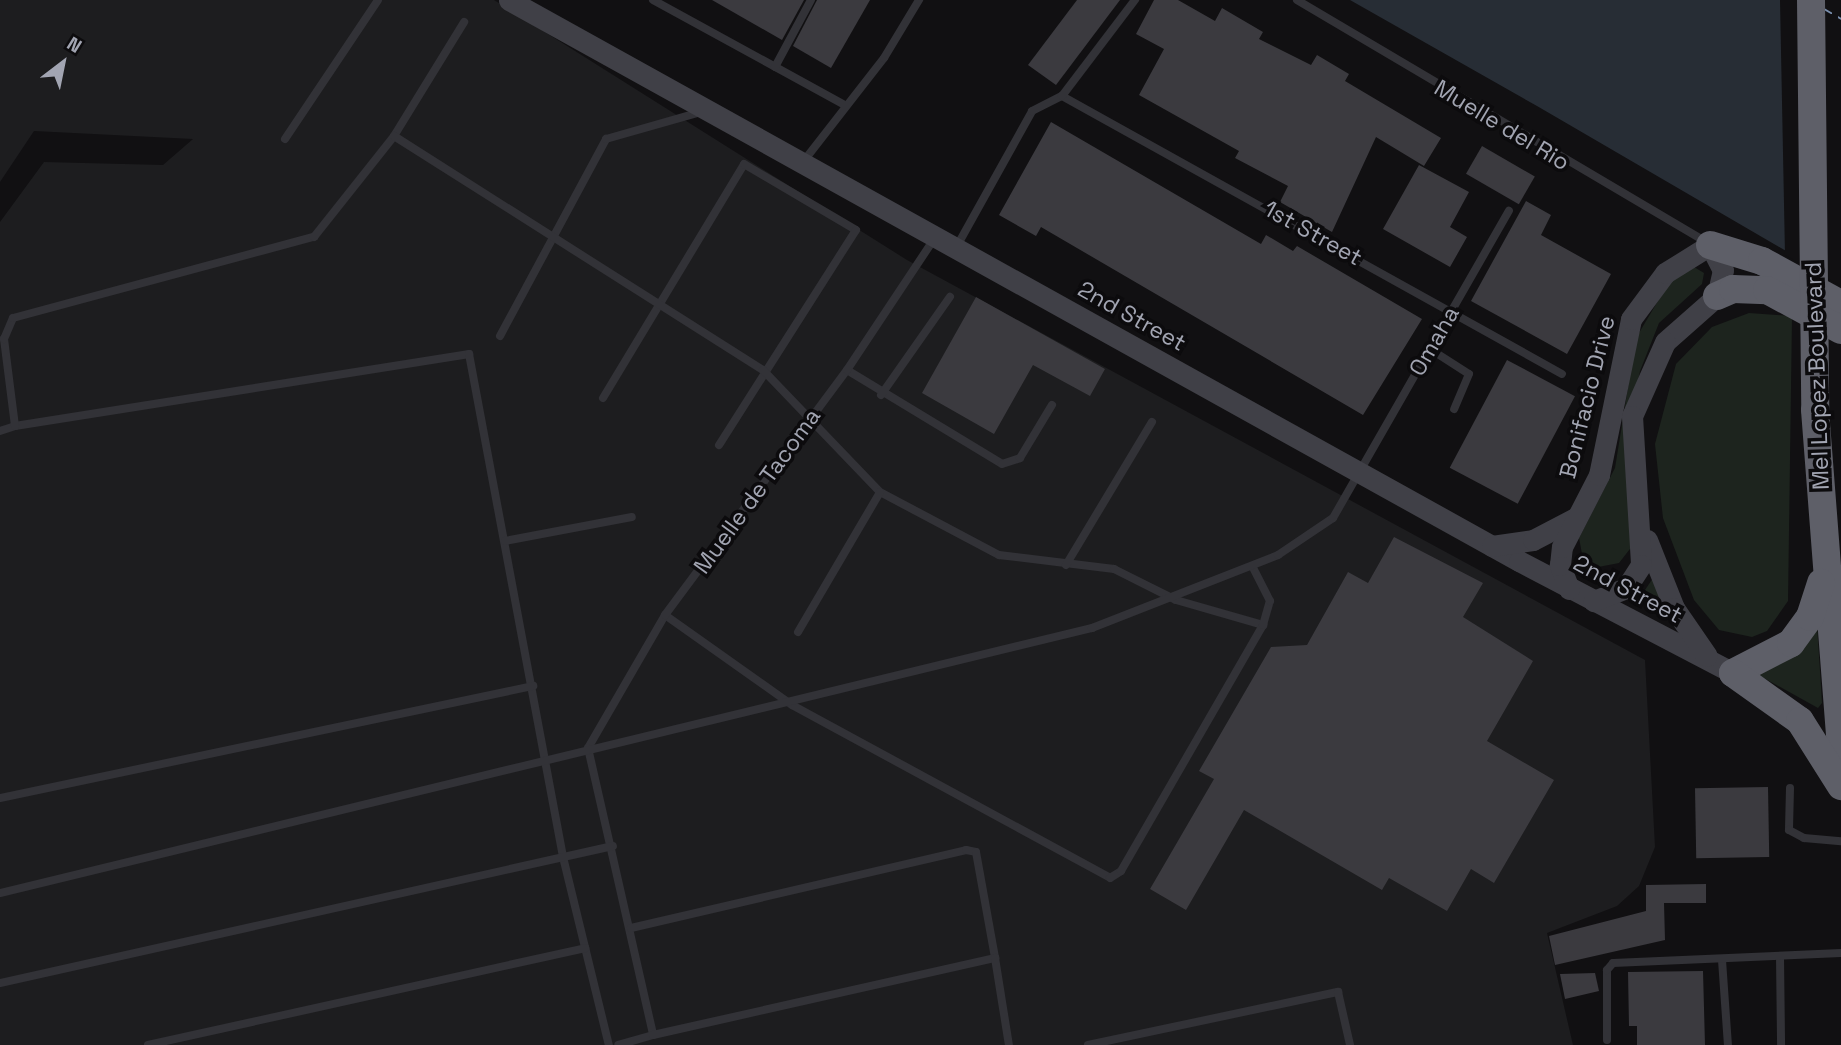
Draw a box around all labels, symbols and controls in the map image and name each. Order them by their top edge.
north arrow [28,28,98,98]
text: N [62,31,86,59]
street label: Muelle del Rio [1429,74,1575,176]
street label: 1st Street [1259,195,1367,271]
street label: Mel Lopez Boulevard [1799,261,1835,491]
street label: 2nd Street [1073,275,1191,357]
street label: Omaha [1403,301,1465,381]
street label: Bonifacio Drive [1553,313,1621,481]
street label: Muelle de Tacoma [688,403,826,579]
street label: 2nd Street [1569,549,1687,629]

